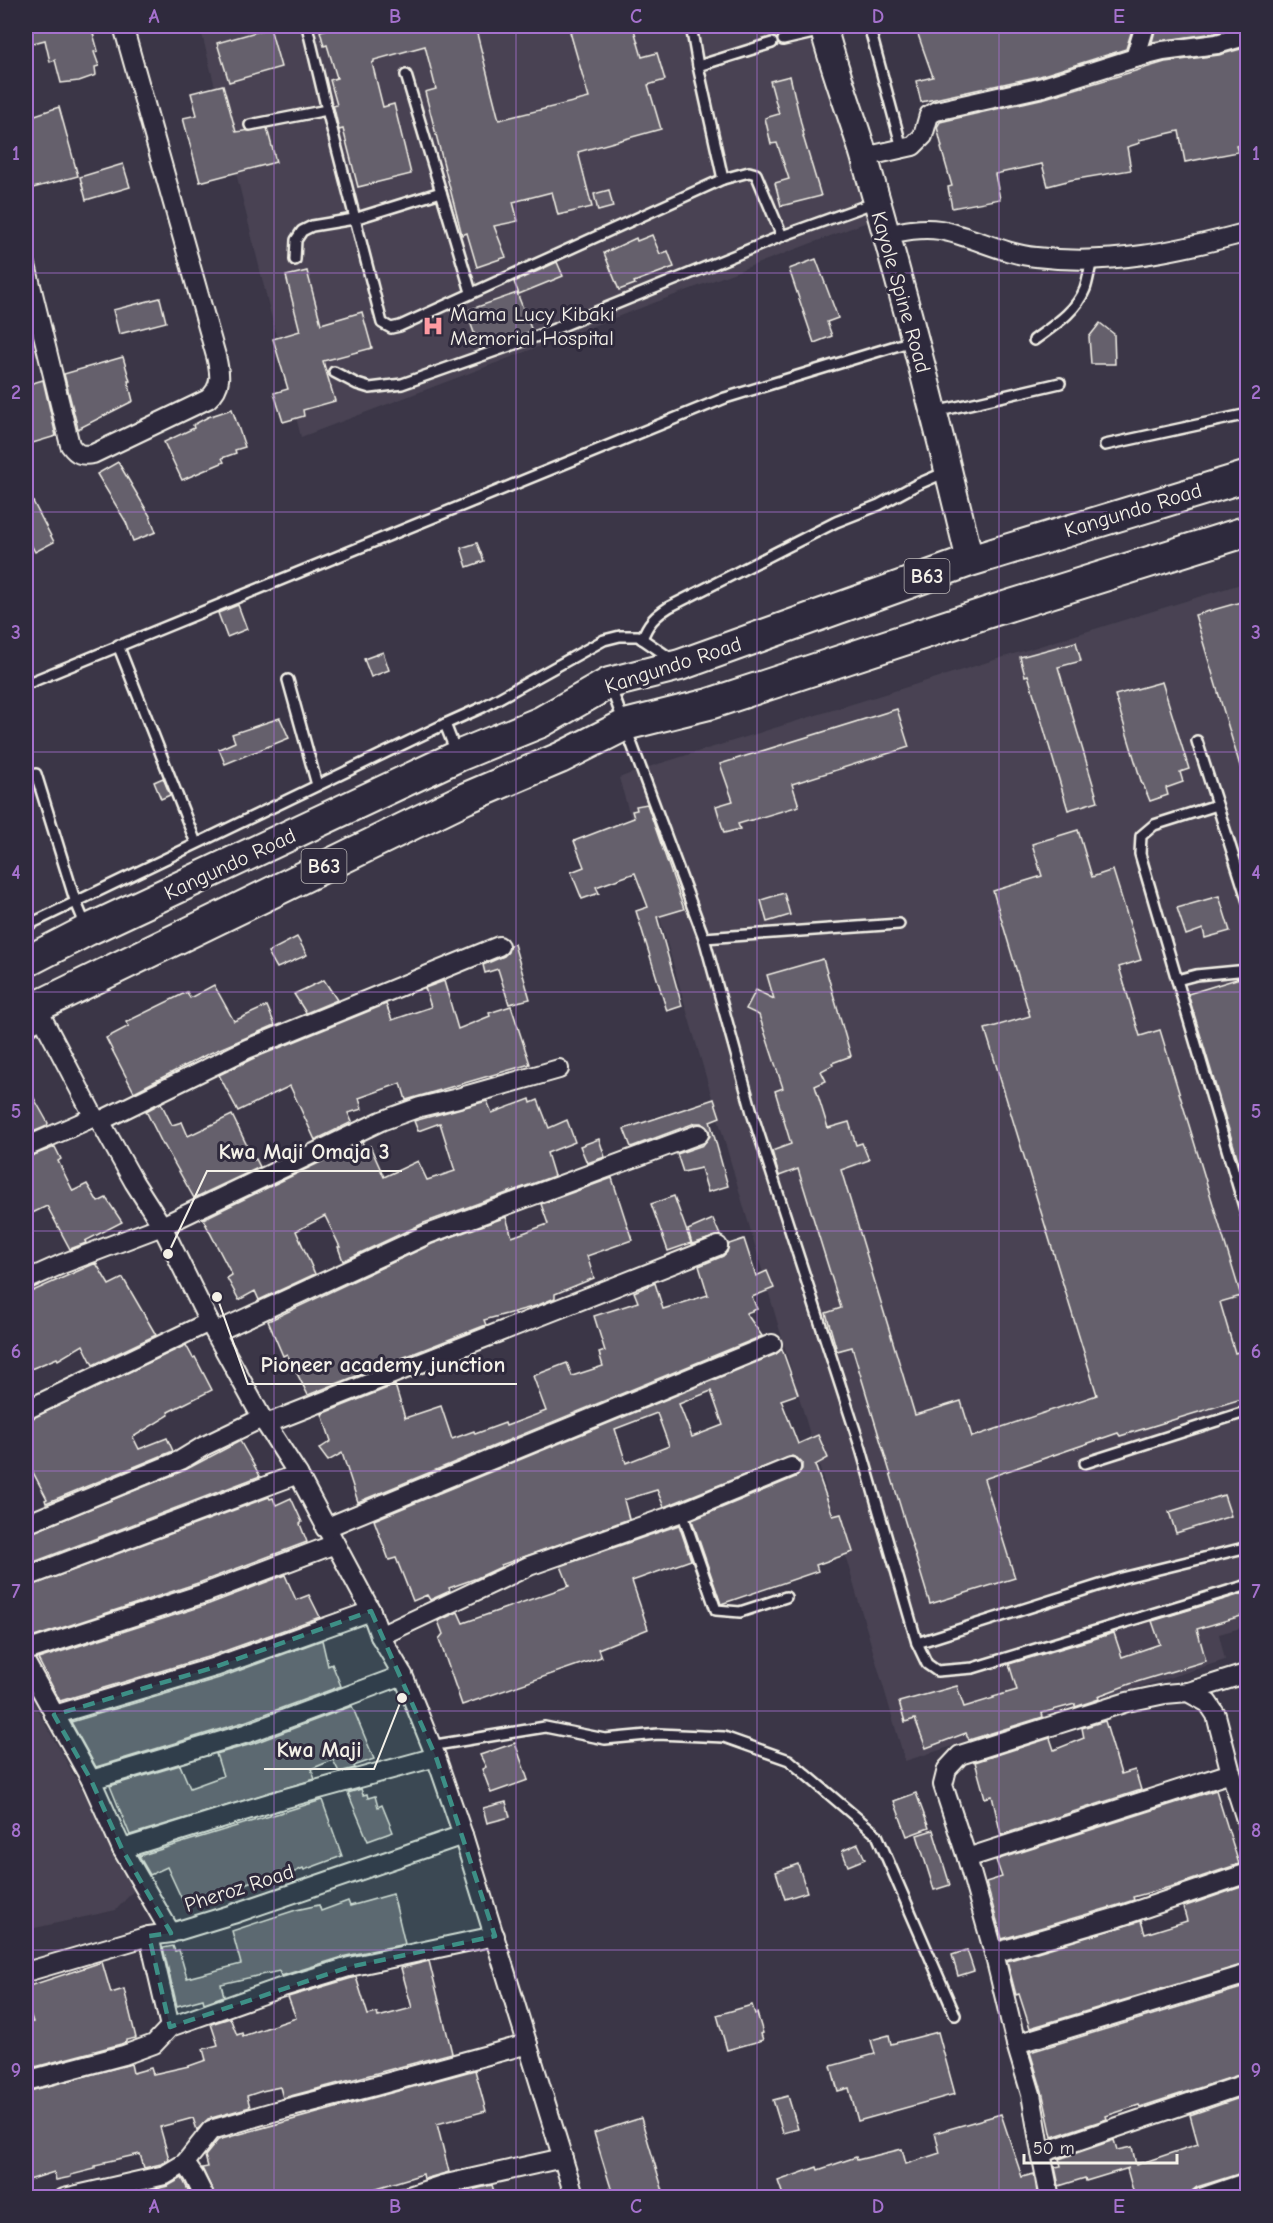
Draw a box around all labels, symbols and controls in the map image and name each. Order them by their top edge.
text: A [148,5,160,28]
text: B [389,5,401,28]
text: C [630,5,642,28]
text: D [872,5,884,28]
text: E [1113,5,1125,28]
text: 1 [12,142,20,165]
text: 1 [1252,142,1260,165]
street label: Kayole Spine Road [866,208,936,376]
place label: Mama Lucy Kibaki Memorial Hospital [450,302,615,350]
hospital icon: Mama Lucy Kibaki Memorial Hospital [421,314,445,338]
text: 2 [11,381,21,404]
text: 2 [1251,381,1261,404]
street label: Kangundo Road [1061,478,1205,542]
road number: B63 [904,559,950,593]
text: 3 [11,621,21,644]
text: 3 [1251,621,1261,644]
street label: Kangundo Road [602,632,744,698]
street label: Kangundo Road [160,823,300,905]
road number: B63 [302,849,346,883]
text: 4 [11,861,21,884]
text: 4 [1251,861,1261,884]
text: 5 [11,1100,21,1123]
text: 5 [1251,1100,1261,1123]
callout: Kwa Maji Omaja 3 [207,1131,402,1171]
text: Kwa Maji Omaja 3 [218,1139,390,1165]
text: 6 [11,1340,21,1363]
text: 6 [1251,1340,1261,1363]
callout: Pioneer academy junction [248,1344,517,1384]
text: Pioneer academy junction [261,1352,505,1378]
text: 7 [12,1580,21,1603]
text: 7 [1252,1580,1261,1603]
callout: Kwa Maji [264,1729,374,1769]
text: Kwa Maji [276,1737,362,1763]
text: 8 [11,1819,21,1842]
text: 8 [1251,1819,1261,1842]
street label: Pheroz Road [181,1859,297,1917]
text: 9 [11,2059,21,2082]
text: 9 [1251,2059,1261,2082]
scale bar [1024,2127,1177,2165]
text: 50 m [1033,2138,1075,2159]
text: A [148,2195,160,2218]
text: B [389,2195,401,2218]
text: C [630,2195,642,2218]
text: D [872,2195,884,2218]
text: E [1113,2195,1125,2218]

